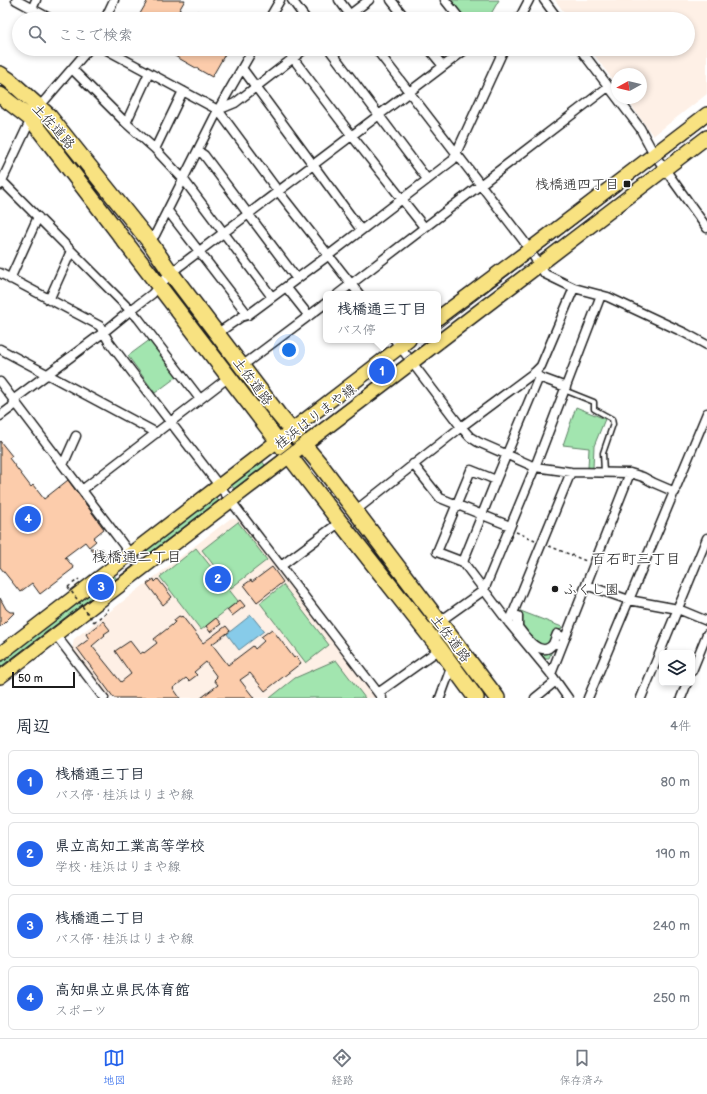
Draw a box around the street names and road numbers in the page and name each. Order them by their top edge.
street label: 土佐道路 [29,100,79,153]
street label: 土佐道路 [229,354,276,409]
street label: 桂浜はりまや線 [271,380,360,453]
street label: 土佐道路 [427,611,474,666]

